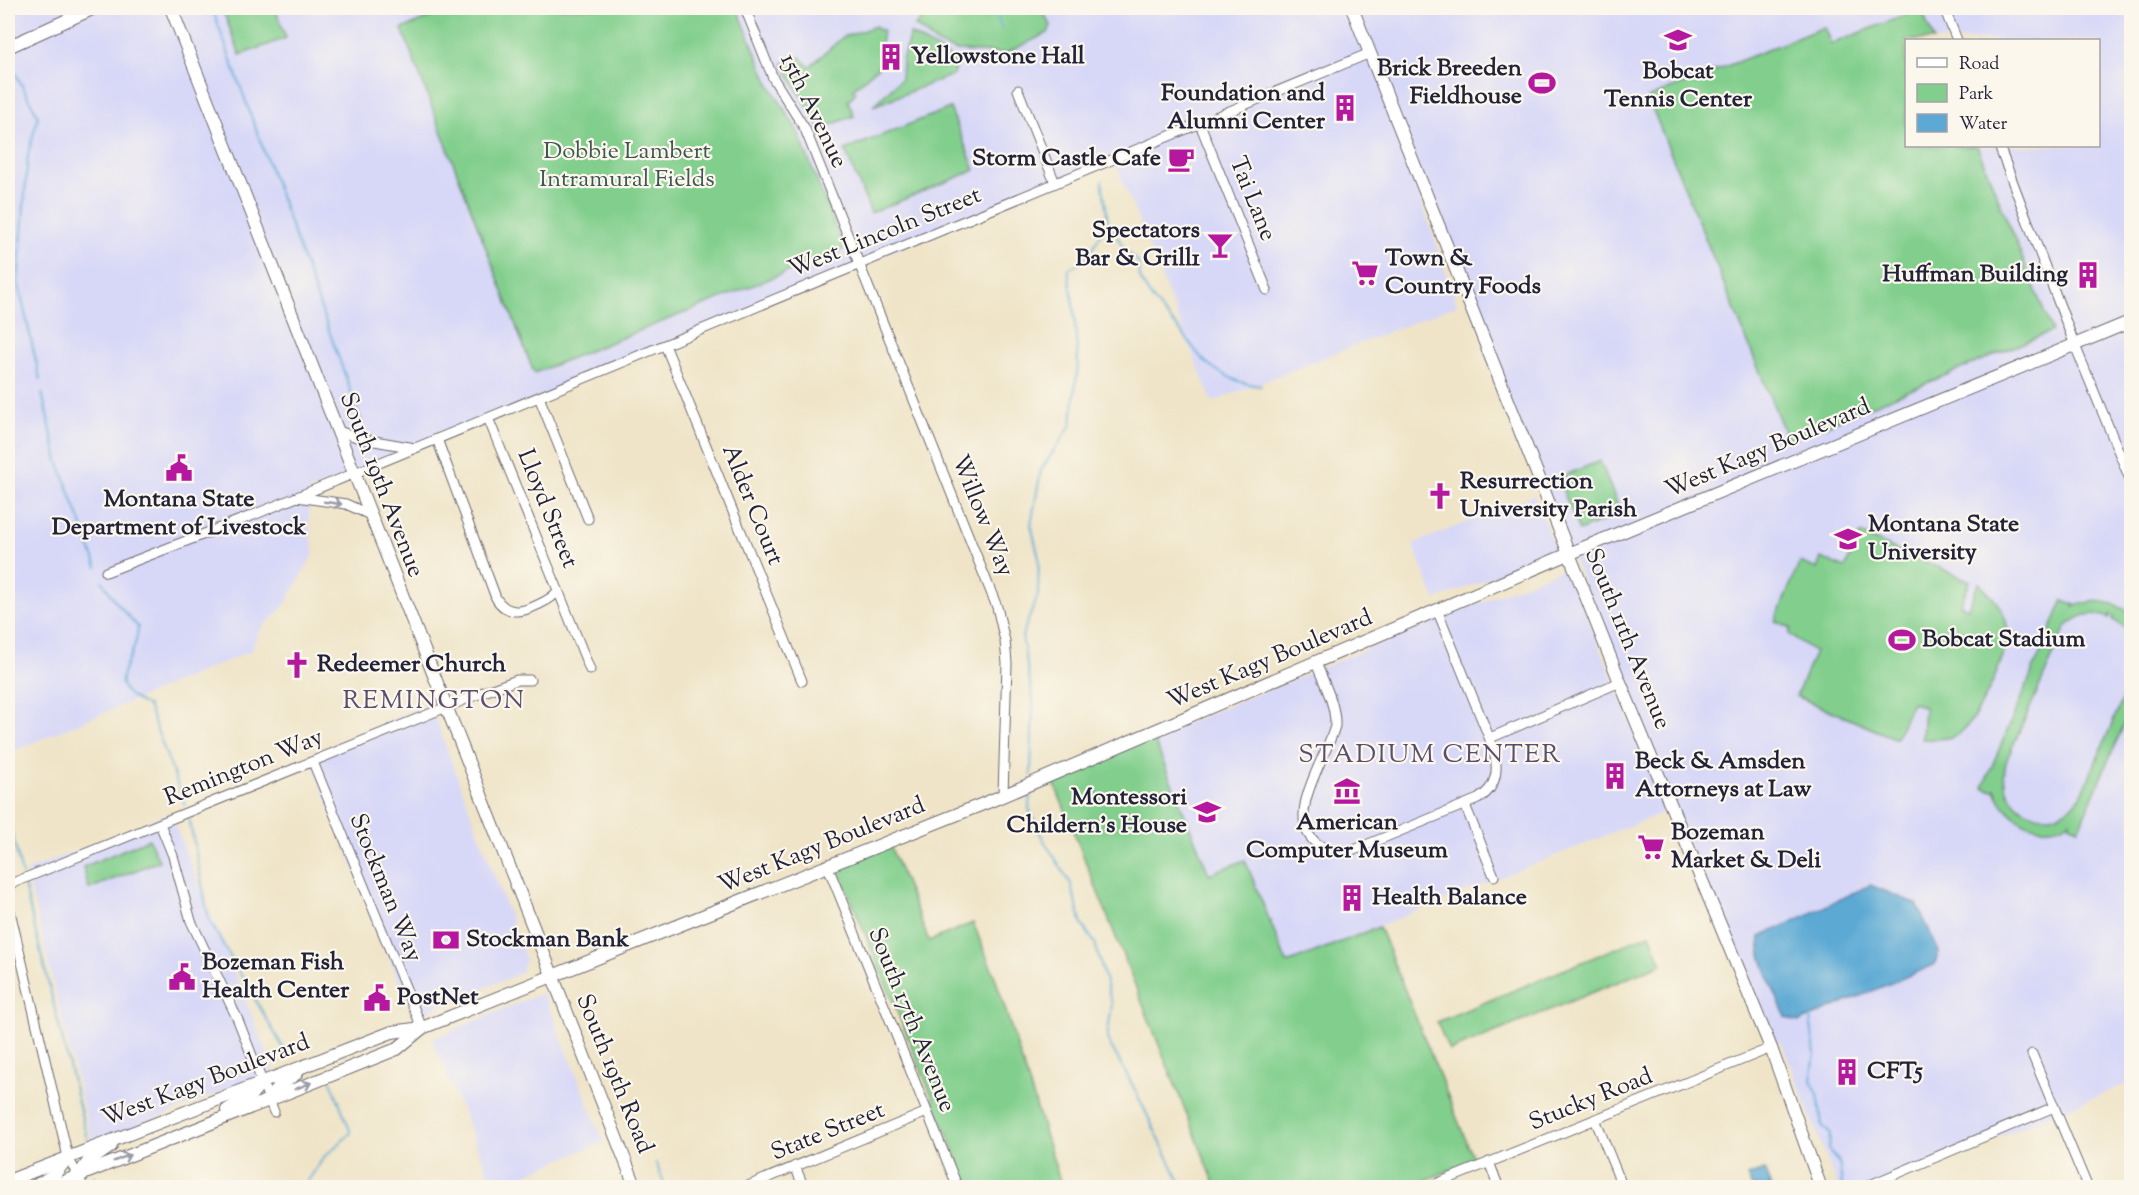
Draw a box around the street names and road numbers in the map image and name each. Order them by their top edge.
street label: 15th Avenue [771,48,855,174]
street label: Tai Lane [1220,152,1284,246]
street label: West Lincoln Street [783,179,987,287]
street label: South 19th Avenue [330,388,432,582]
street label: West Kagy Boulevard [1660,390,1876,508]
street label: Alder Court [712,440,792,570]
street label: Lloyd Street [508,444,586,574]
street label: Willow Way [942,450,1022,582]
street label: South 11th Avenue [1575,543,1679,735]
street label: West Kagy Boulevard [1162,601,1378,719]
street label: Remington Way [159,721,329,815]
street label: West Kagy Boulevard [713,789,931,903]
street label: Stockman Way [340,809,430,967]
street label: South 17th Avenue [858,923,964,1117]
street label: South 19th Road [566,989,662,1159]
street label: West Kagy Boulevard [97,1025,315,1136]
street label: Stucky Road [1524,1060,1658,1140]
street label: State Street [766,1094,890,1170]

